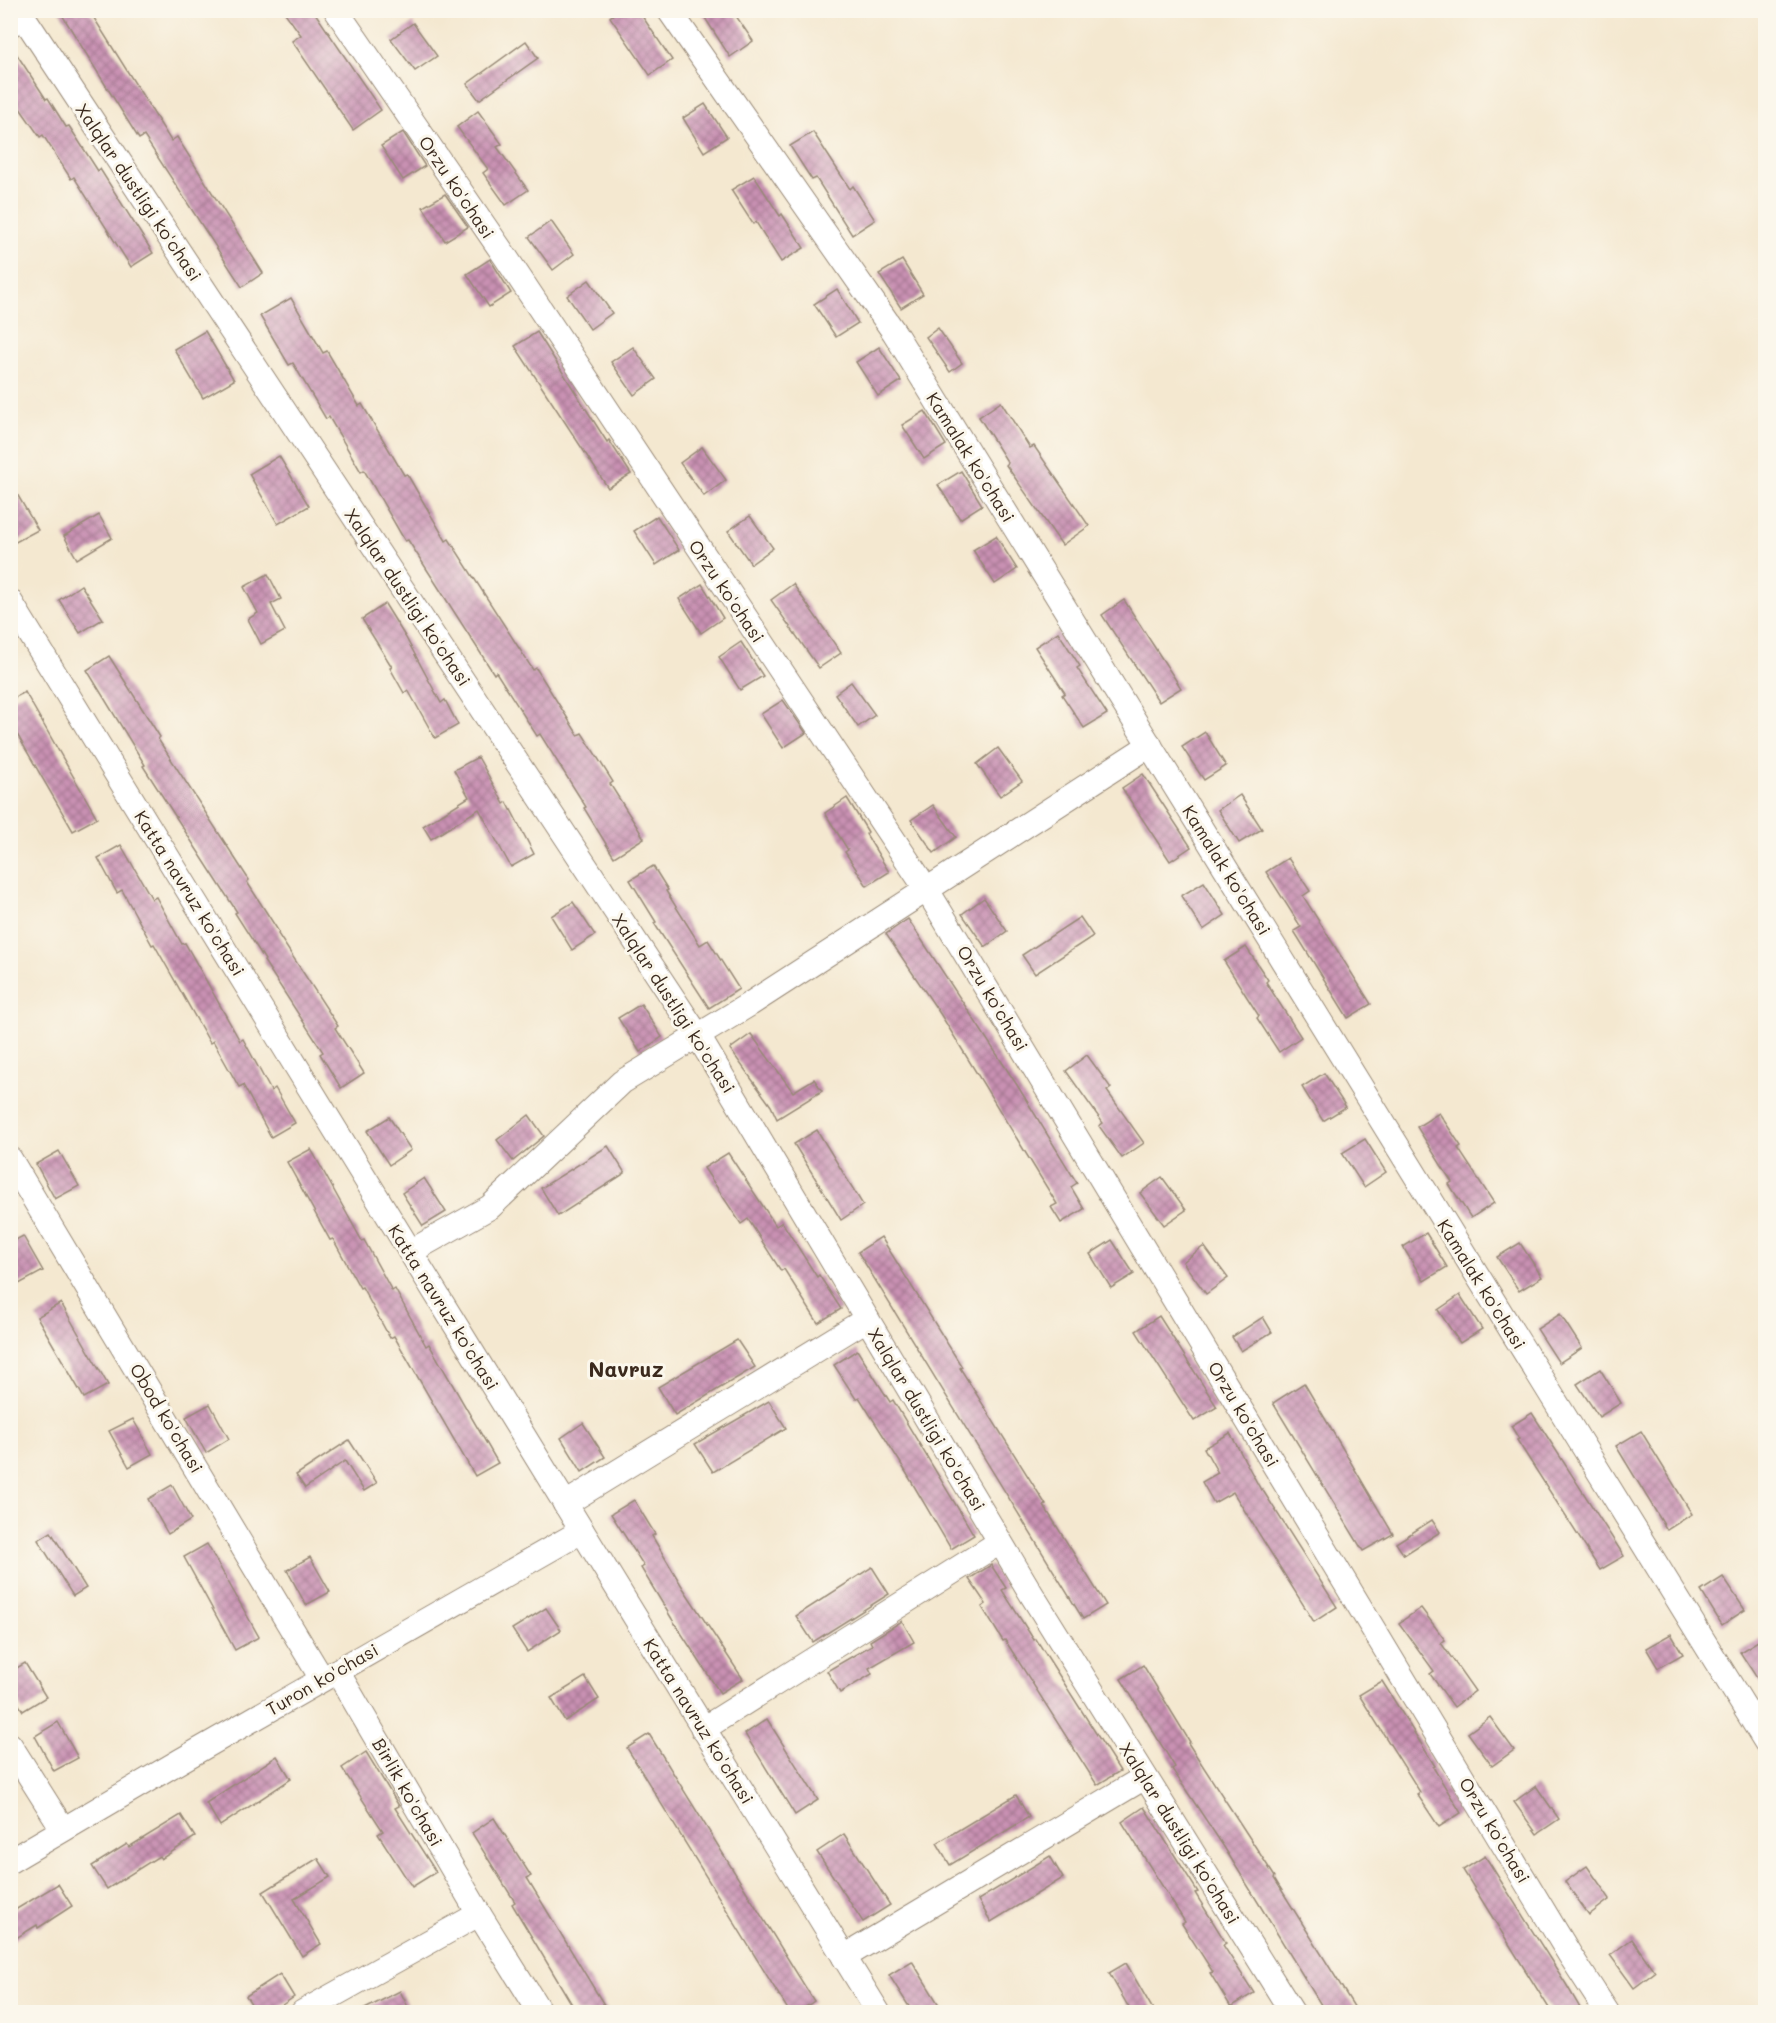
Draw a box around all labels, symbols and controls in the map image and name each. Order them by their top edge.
street label: Xalqlar dustligi ko'chasi [70,98,208,286]
street label: Orzu ko'chasi [414,131,500,243]
street label: Kamalak ko'chasi [921,387,1021,527]
street label: Xalqlar dustligi ko'chasi [339,503,477,691]
street label: Orzu ko'chasi [684,535,770,647]
street label: Kamalak ko'chasi [1177,800,1277,940]
street label: Katta navruz ko'chasi [129,806,251,980]
street label: Xalqlar dustligi ko'chasi [607,908,741,1098]
street label: Orzu ko'chasi [952,941,1034,1055]
street label: Kamalak ko'chasi [1432,1214,1532,1354]
street label: Katta navruz ko'chasi [383,1220,505,1394]
street label: Xalqlar dustligi ko'chasi [863,1323,991,1515]
district label: Navruz [588,1355,664,1382]
street label: Orzu ko'chasi [1203,1357,1285,1471]
street label: Obod ko'chasi [125,1359,209,1477]
street label: Katta navruz ko'chasi [638,1634,760,1808]
street label: Turon ko'chasi [262,1637,382,1721]
street label: Birlik ko'chasi [367,1733,449,1851]
street label: Xalqlar dustligi ko'chasi [1114,1738,1246,1928]
street label: Orzu ko'chasi [1454,1773,1536,1887]

